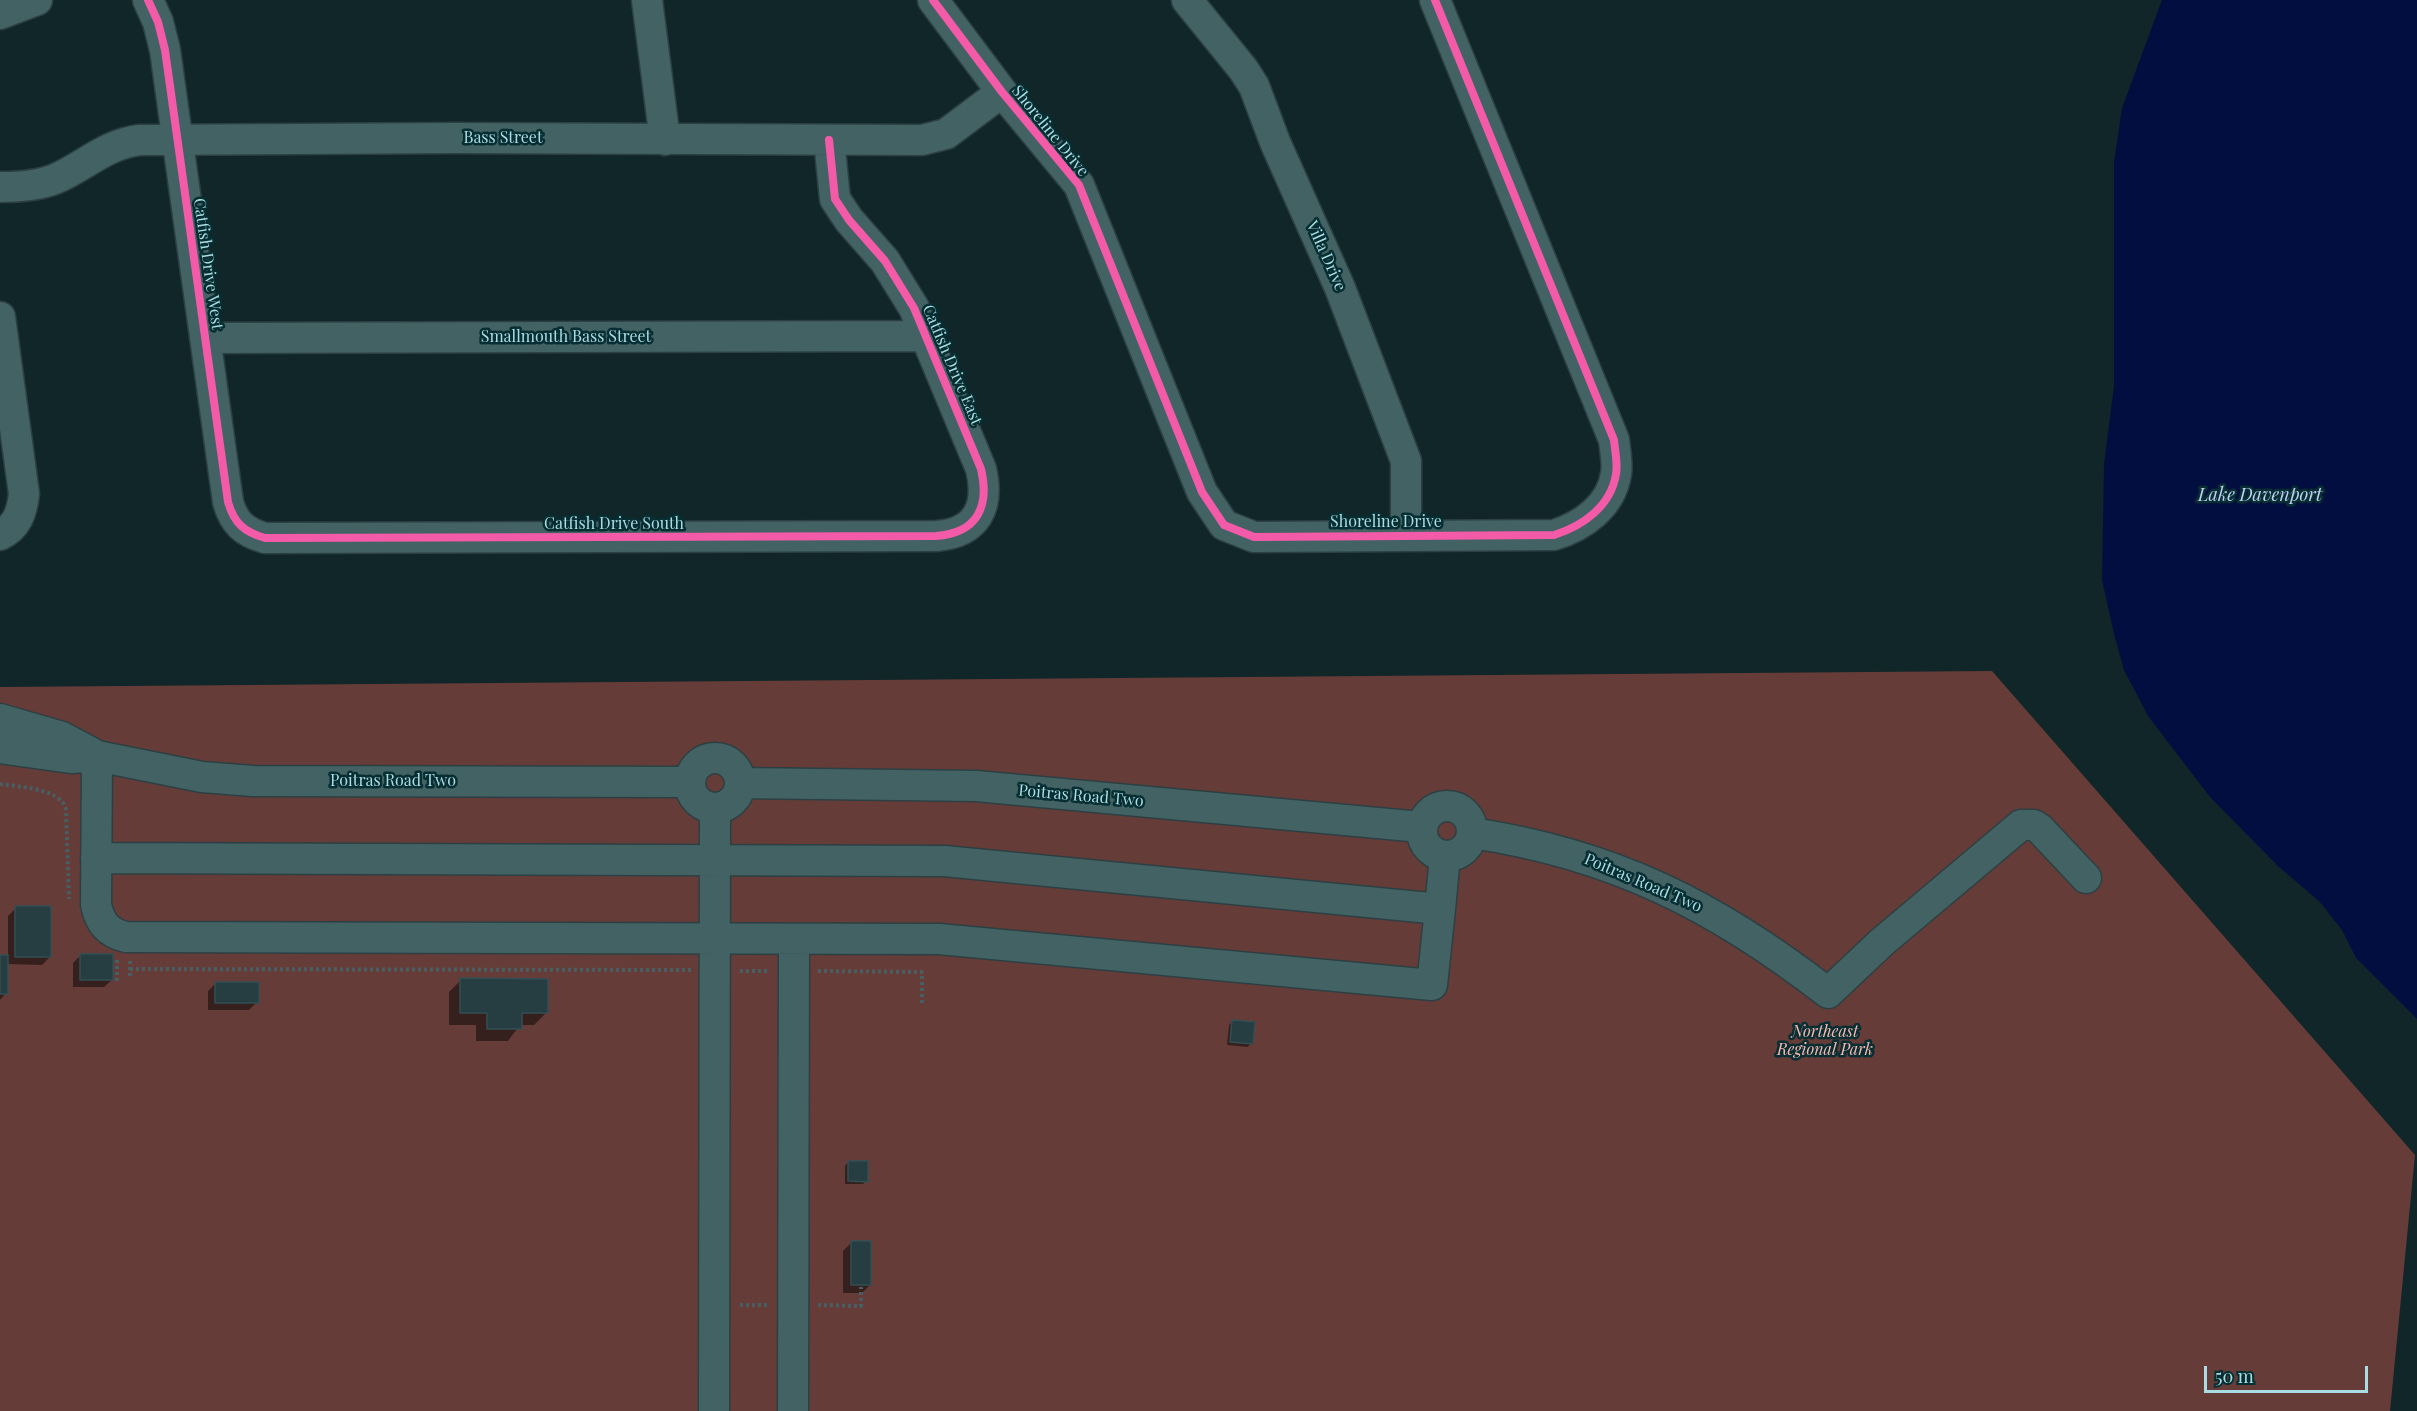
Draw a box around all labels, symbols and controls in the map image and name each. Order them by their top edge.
street label: Shoreline Drive [1007,82,1093,180]
street label: Bass Street [463,128,543,148]
street label: Catfish Drive West [189,197,227,331]
street label: Villa Drive [1302,218,1350,294]
street label: Catfish Drive East [918,302,986,428]
street label: Smallmouth Bass Street [481,327,651,347]
water label: Lake Davenport [2198,484,2322,506]
street label: Shoreline Drive [1330,512,1442,532]
street label: Catfish Drive South [544,514,684,534]
street label: Poitras Road Two [330,771,456,791]
street label: Poitras Road Two [1018,781,1144,811]
street label: Poitras Road Two [1581,850,1705,916]
park label: Northeast Regional Park [1777,1022,1873,1060]
scale bar [2207,1354,2370,1392]
text: 50 m [2215,1364,2254,1388]

